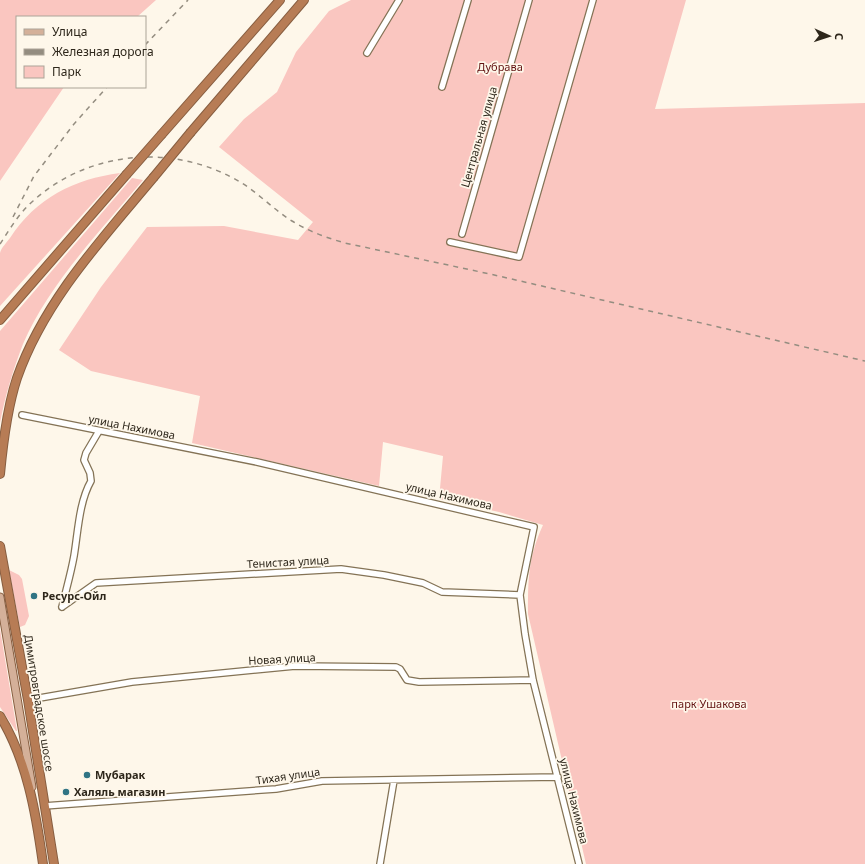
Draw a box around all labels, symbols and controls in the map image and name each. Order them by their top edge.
legend [16,16,146,88]
north arrow [809,16,849,56]
text: Улица [52,23,87,40]
text: С [832,33,847,40]
text: Железная дорога [52,43,154,60]
park label: Дубрава [477,59,523,74]
text: Парк [52,63,82,80]
street label: Центральная улица [457,85,500,189]
street label: улица Нахимова [88,411,177,442]
street label: улица Нахимова [405,478,494,513]
street label: Тенистая улица [246,552,329,571]
place label: Ресурс-Ойл [42,588,106,603]
marker: Ресурс-Ойл [29,591,39,601]
street label: Димитровградское шоссе [21,633,58,773]
street label: Новая улица [248,649,316,668]
park label: парк Ушакова [671,696,747,711]
street label: улица Нахимова [557,756,592,845]
street label: Тихая улица [255,764,321,787]
place label: Мубарак [95,767,146,782]
marker: Мубарак [82,770,92,780]
place label: Халяль магазин [74,784,165,799]
marker: Халяль магазин [61,787,71,797]

